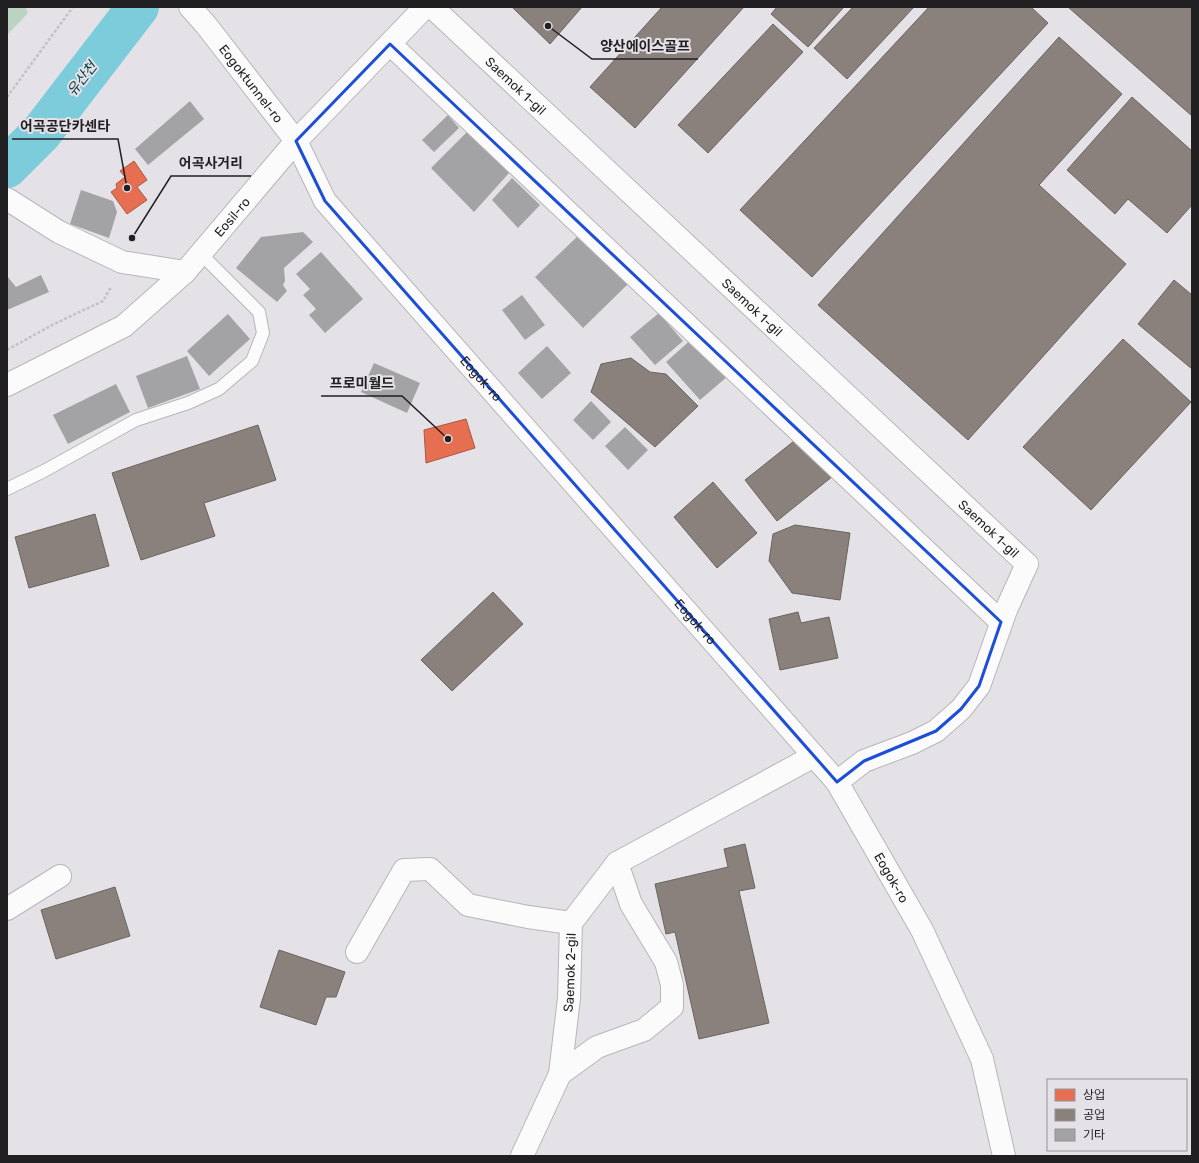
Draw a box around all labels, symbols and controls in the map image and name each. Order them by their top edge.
callout: 양산에이스골프 [592,33,698,59]
text: 양산에이스골프 [600,38,690,55]
street label: Eogoktunnel-ro [216,41,286,126]
street label: Saemok 1-gil [483,54,549,117]
water label: 유산천 [63,58,101,99]
callout: 어곡공단카센타 [12,113,118,139]
text: 어곡공단카센타 [20,118,110,135]
callout: 어곡사거리 [171,150,251,176]
text: 어곡사거리 [179,155,243,172]
street label: Eosil-ro [211,194,253,239]
street label: Saemok 1-gil [719,275,786,339]
street label: Eogok-ro [457,353,505,404]
callout: 프로미월드 [321,370,402,396]
text: 프로미월드 [330,375,394,392]
street label: Saemok 1-gil [956,497,1022,560]
street label: Eogok-ro [672,596,719,647]
street label: Eogok-ro [872,850,912,905]
street label: Saemok 2-gil [560,933,579,1013]
legend [1047,1079,1187,1151]
text: 상업 [1083,1088,1105,1102]
text: 공업 [1083,1108,1105,1122]
text: 기타 [1083,1128,1105,1142]

